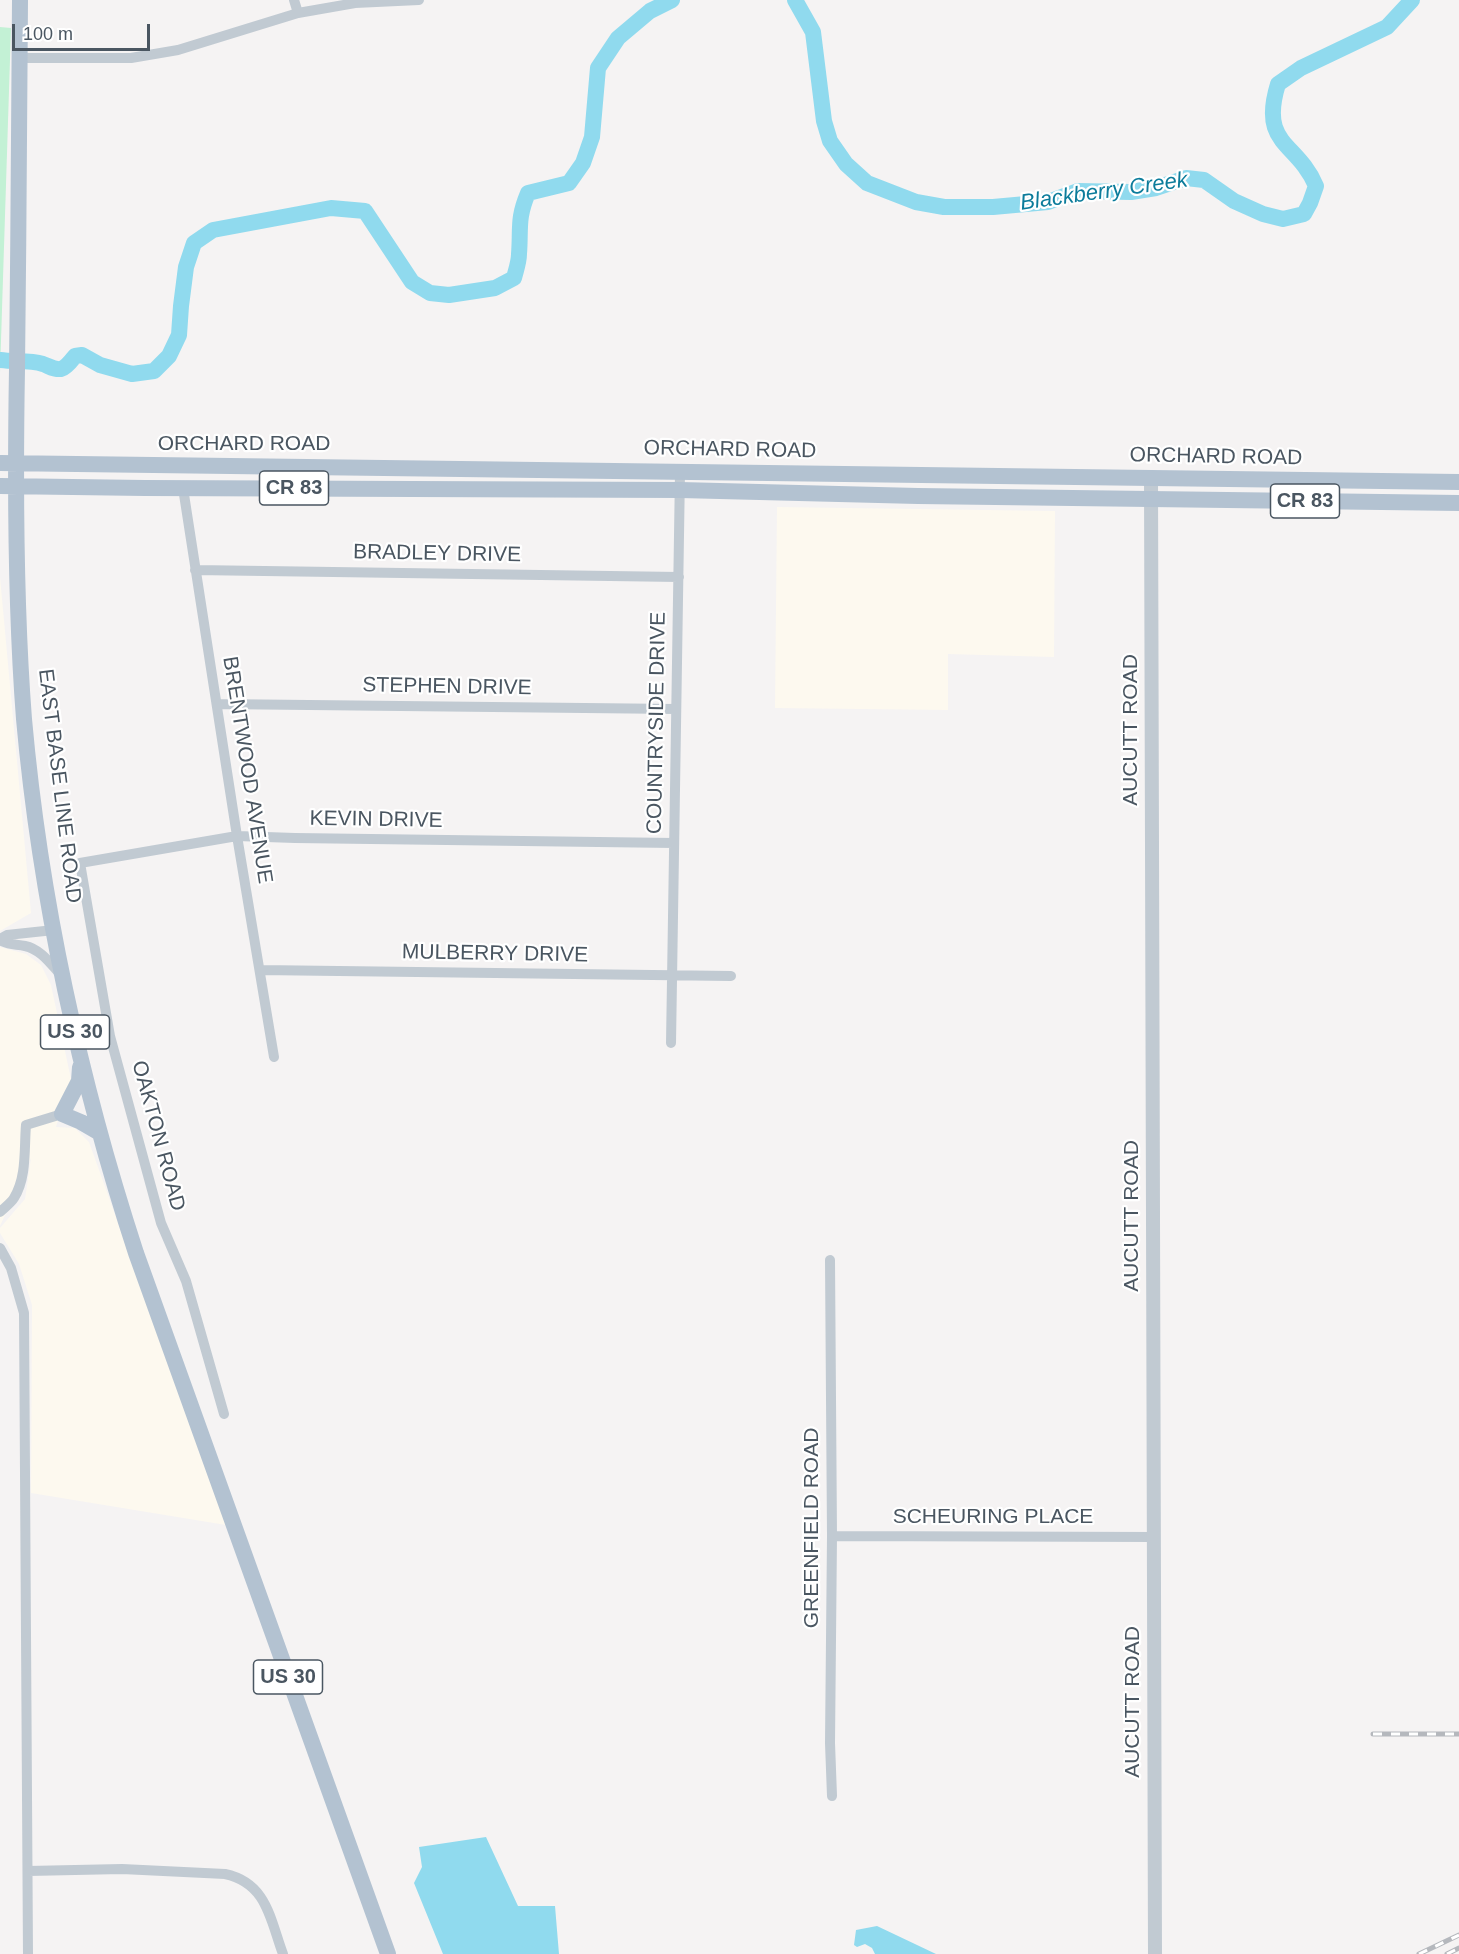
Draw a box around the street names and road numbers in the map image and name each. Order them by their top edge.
street label: ORCHARD ROAD [158,431,330,457]
street label: ORCHARD ROAD [643,436,817,464]
street label: ORCHARD ROAD [1129,443,1303,471]
road number: CR 83 [260,471,328,505]
road number: CR 83 [1270,484,1340,518]
street label: BRADLEY DRIVE [353,540,521,568]
street label: COUNTRYSIDE DRIVE [642,612,672,834]
street label: AUCUTT ROAD [1118,654,1144,806]
street label: BRENTWOOD AVENUE [217,655,277,885]
street label: EAST BASE LINE ROAD [32,667,86,905]
street label: STEPHEN DRIVE [362,673,532,701]
street label: KEVIN DRIVE [309,806,443,834]
street label: MULBERRY DRIVE [402,940,588,968]
road number: US 30 [40,1015,110,1049]
street label: OAKTON ROAD [126,1058,190,1214]
street label: AUCUTT ROAD [1119,1140,1145,1292]
street label: GREENFIELD ROAD [799,1428,825,1628]
street label: SCHEURING PLACE [893,1504,1093,1530]
street label: AUCUTT ROAD [1120,1626,1146,1778]
road number: US 30 [254,1660,322,1694]

